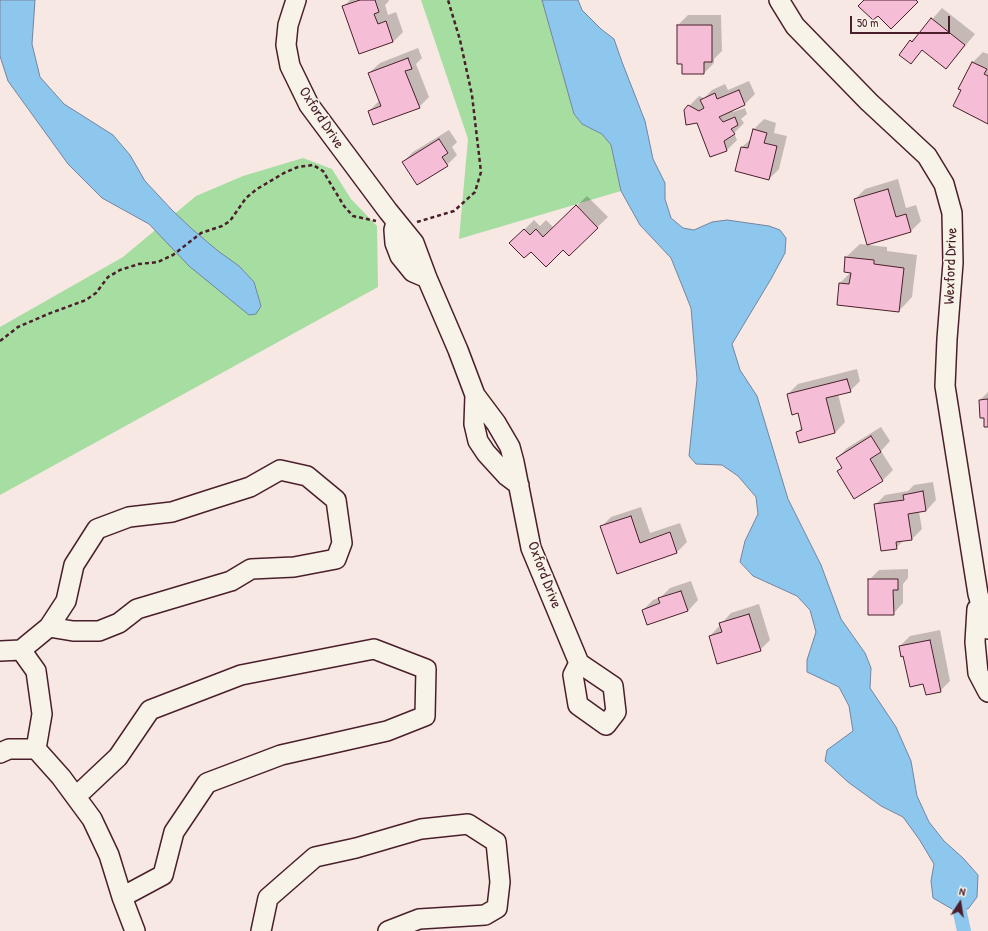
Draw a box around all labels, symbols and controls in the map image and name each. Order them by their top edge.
scale bar [852,8,952,34]
text: 50 m [857,14,878,31]
street label: Oxford Drive [294,84,348,152]
street label: Wexford Drive [941,227,961,305]
street label: Oxford Drive [523,539,565,611]
north arrow [940,883,980,923]
text: N [958,884,967,899]

